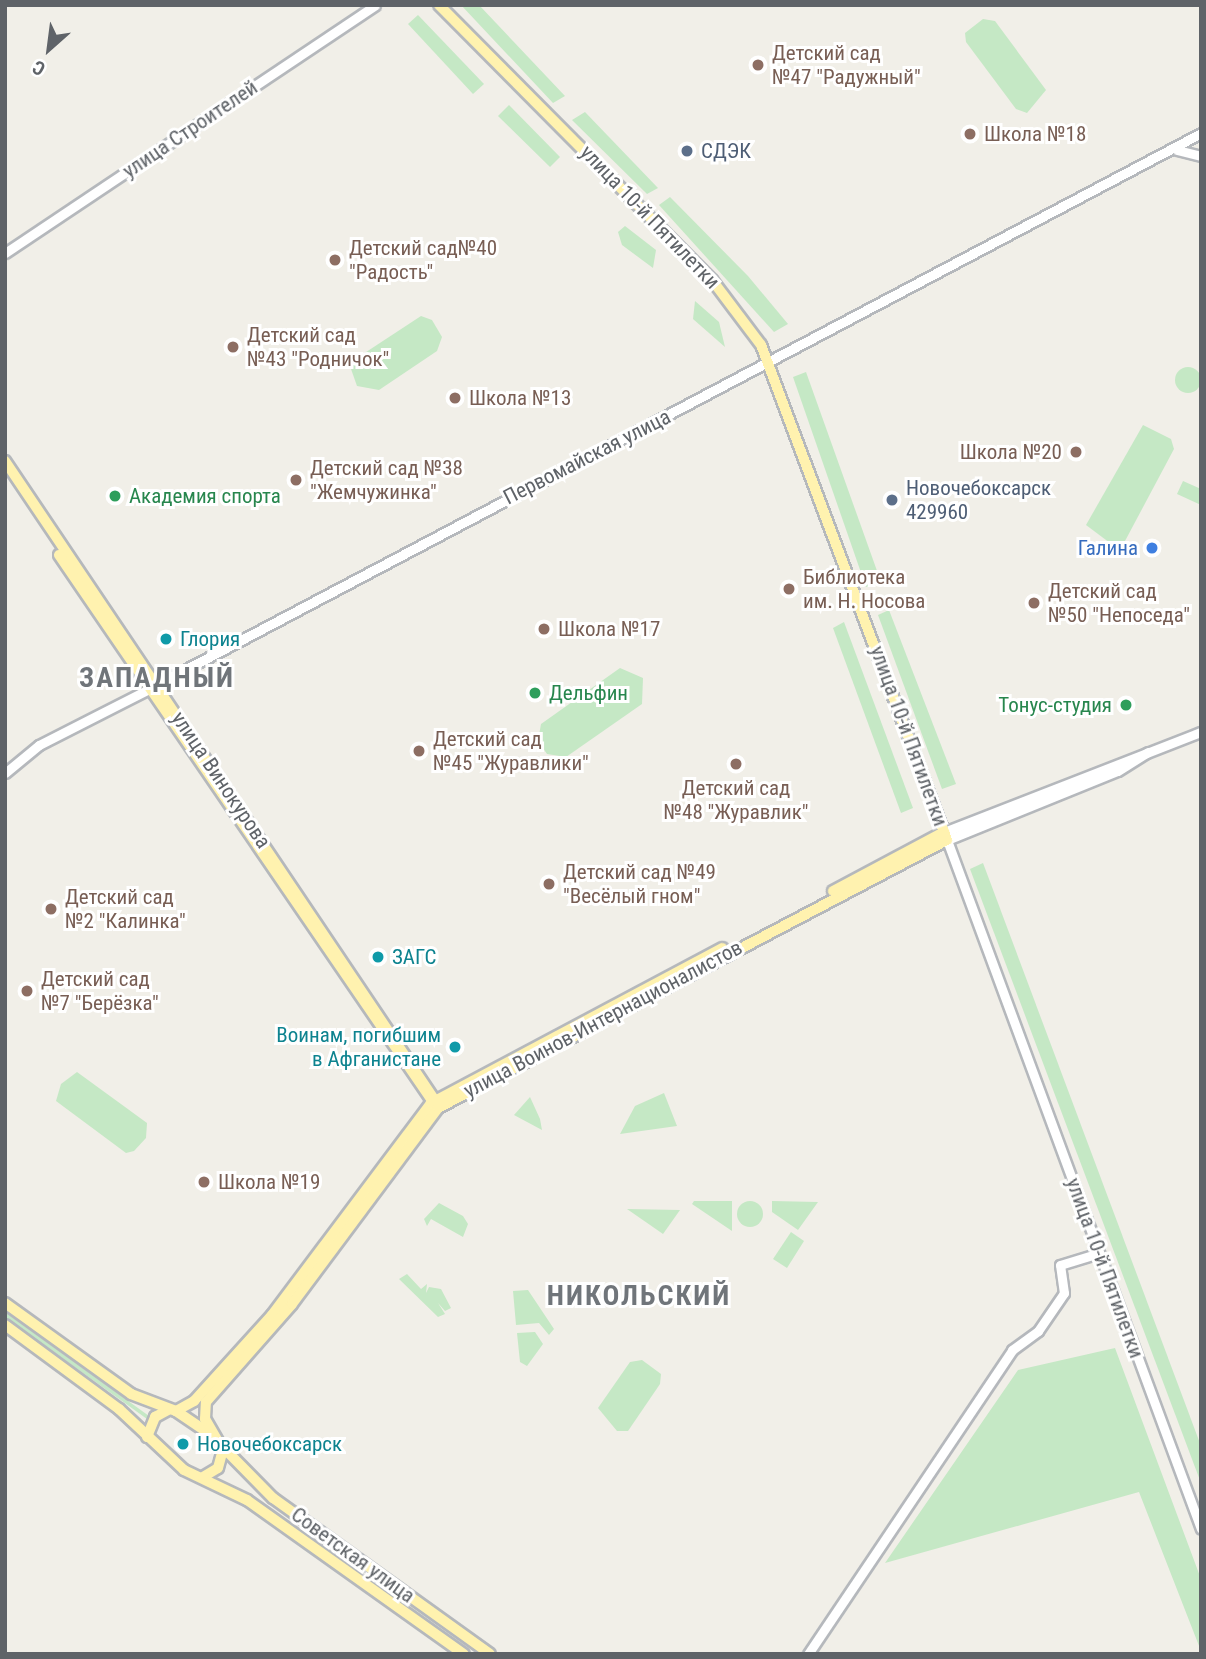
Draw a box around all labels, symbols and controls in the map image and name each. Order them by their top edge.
north arrow [14,14,84,84]
place label: Детский сад №47 "Радужный" [772,40,921,90]
text: С [29,55,49,81]
marker: Детский сад №47 "Радужный" [750,57,766,73]
street label: улица Строителей [118,75,262,183]
place label: Школа №18 [984,121,1086,147]
marker: Школа №18 [962,126,978,142]
place label: СДЭК [701,138,751,164]
street label: улица 10-й Пятилетки [575,140,725,294]
marker: СДЭК [679,143,695,159]
place label: Детский сад№40 "Радость" [349,235,497,285]
marker: Детский сад№40 "Радость" [327,252,343,268]
place label: Детский сад №43 "Родничок" [247,322,389,372]
marker: Детский сад №43 "Родничок" [225,339,241,355]
place label: Школа №13 [469,385,571,411]
marker: Школа №13 [447,390,463,406]
street label: Первомайская улица [499,404,675,510]
place label: Школа №20 [960,439,1062,465]
marker: Школа №20 [1068,444,1084,460]
place label: Детский сад №38 "Жемчужинка" [310,455,463,505]
marker: Детский сад №38 "Жемчужинка" [288,472,304,488]
place label: Новочебоксарск 429960 [906,475,1051,525]
place label: Академия спорта [129,483,281,509]
marker: Академия спорта [107,488,123,504]
marker: Новочебоксарск 429960 [884,492,900,508]
place label: Галина [1078,535,1138,561]
marker: Галина [1144,540,1160,556]
place label: Библиотека им. Н. Носова [803,564,925,614]
place label: Детский сад №50 "Непоседа" [1048,578,1190,628]
marker: Библиотека им. Н. Носова [781,581,797,597]
marker: Детский сад №50 "Непоседа" [1026,595,1042,611]
place label: Школа №17 [558,616,660,642]
marker: Школа №17 [536,621,552,637]
place label: Глория [180,626,240,652]
marker: Глория [158,631,174,647]
street label: улица 10-й Пятилетки [865,642,953,830]
district label: ЗАПАДНЫЙ [80,661,234,695]
place label: Дельфин [549,680,628,706]
marker: Дельфин [527,685,543,701]
place label: Тонус-студия [998,692,1112,718]
marker: Тонус-студия [1118,697,1134,713]
street label: улица Винокурова [166,707,276,853]
place label: Детский сад №45 "Журавлики" [433,726,589,776]
marker: Детский сад №45 "Журавлики" [411,743,427,759]
marker: Детский сад №48 "Журавлик" [728,756,744,772]
place label: Детский сад №48 "Журавлик" [663,775,809,825]
place label: Детский сад №49 "Весёлый гном" [563,859,716,909]
marker: Детский сад №49 "Весёлый гном" [541,876,557,892]
place label: Детский сад №2 "Калинка" [65,884,186,934]
marker: Детский сад №2 "Калинка" [43,901,59,917]
street label: улица Воинов-Интернационалистов [459,935,747,1103]
place label: ЗАГС [392,944,436,970]
marker: ЗАГС [370,949,386,965]
place label: Детский сад №7 "Берёзка" [41,966,159,1016]
marker: Детский сад №7 "Берёзка" [19,983,35,999]
place label: Воинам, погибшим в Афганистане [276,1022,441,1072]
marker: Воинам, погибшим в Афганистане [447,1039,463,1055]
place label: Школа №19 [218,1169,320,1195]
marker: Школа №19 [196,1174,212,1190]
street label: улица 10-й Пятилетки [1061,1174,1149,1362]
district label: НИКОЛЬСКИЙ [548,1279,730,1313]
place label: Новочебоксарск [197,1431,342,1457]
marker: Новочебоксарск [175,1436,191,1452]
street label: Советская улица [286,1502,420,1608]

